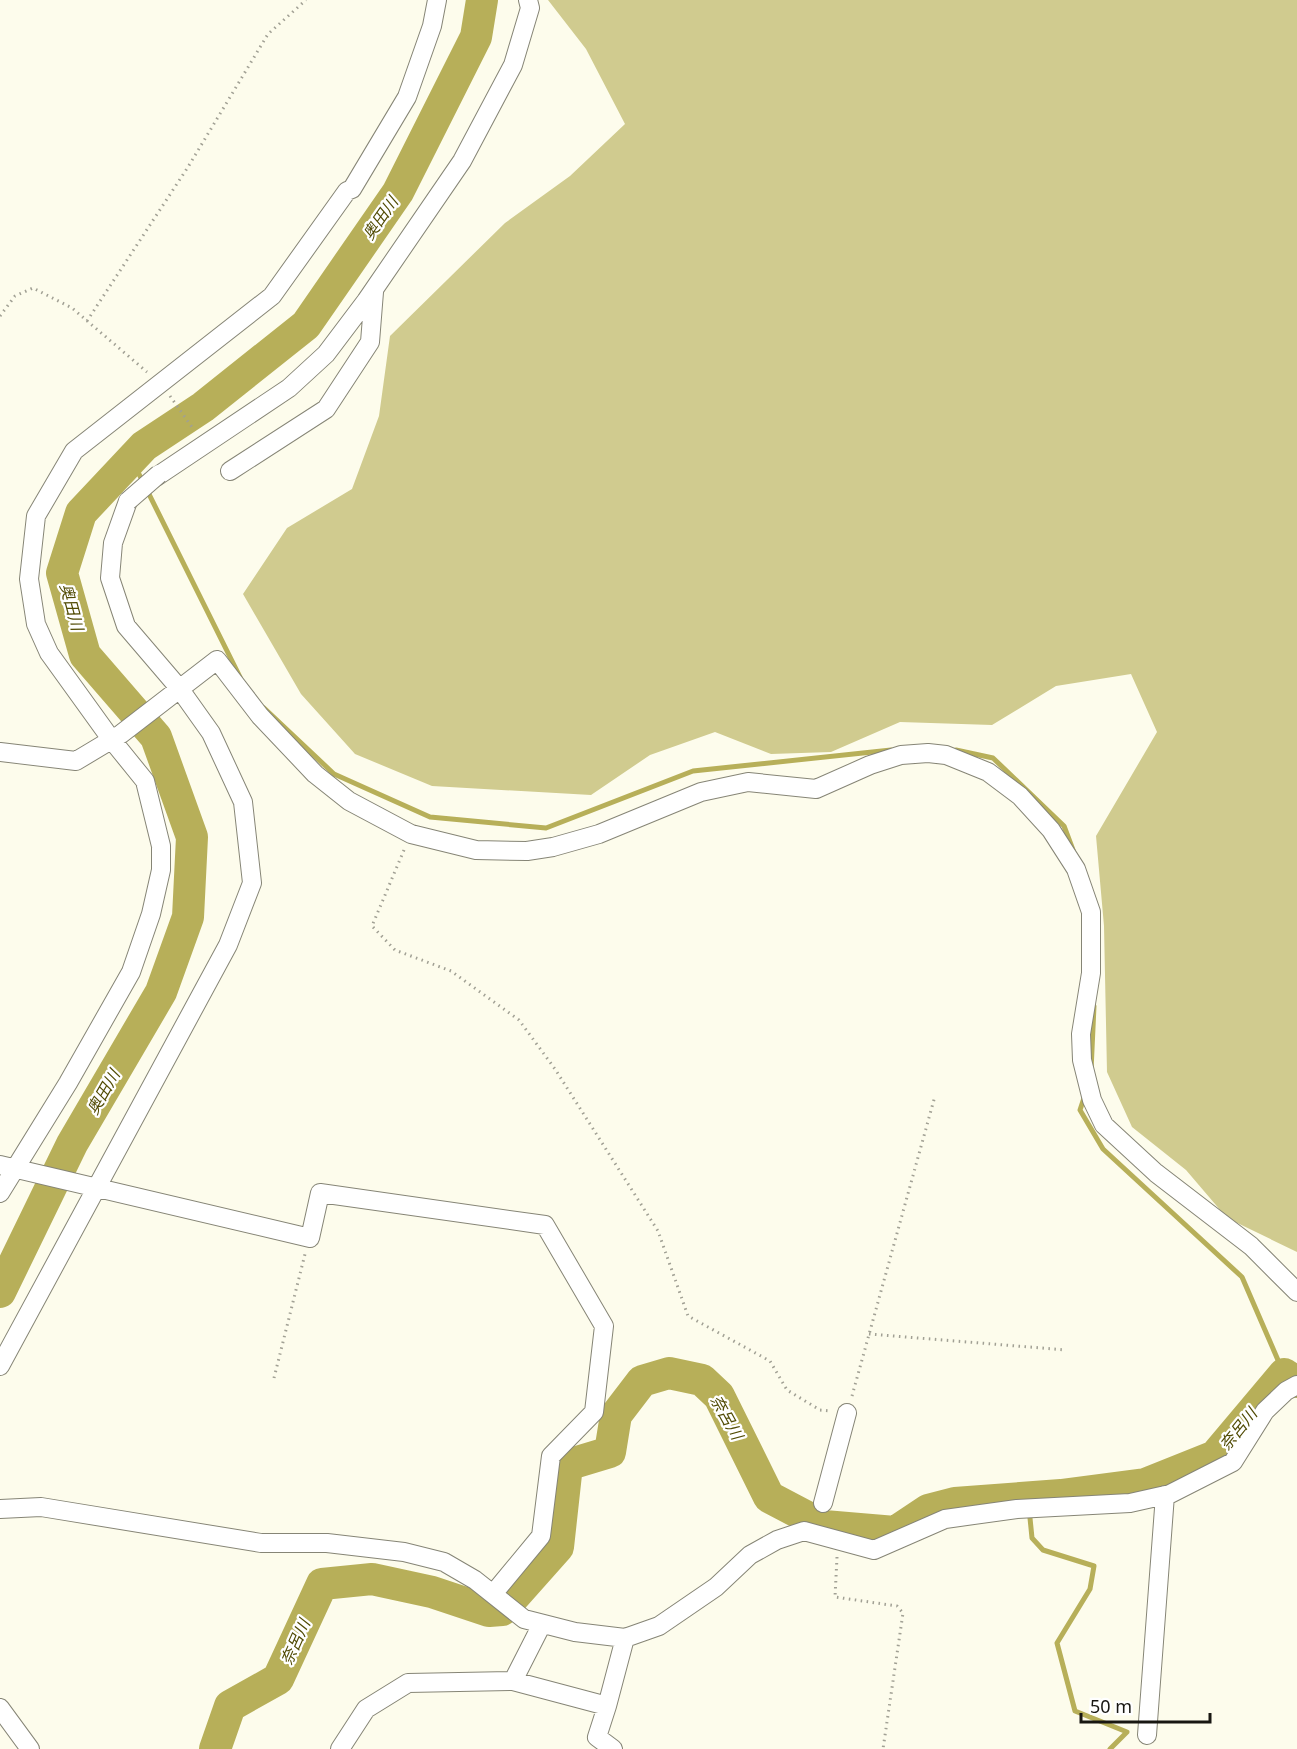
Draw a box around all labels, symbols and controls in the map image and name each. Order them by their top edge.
water label: 奥田川 [357,190,404,244]
water label: 奥田川 [55,581,89,635]
water label: 奥田川 [81,1064,126,1118]
water label: 奈呂川 [706,1391,749,1445]
water label: 奈呂川 [1214,1402,1263,1455]
water label: 奈呂川 [275,1614,316,1668]
scale bar [1081,1686,1210,1724]
text: 50 m [1090,1694,1132,1718]

